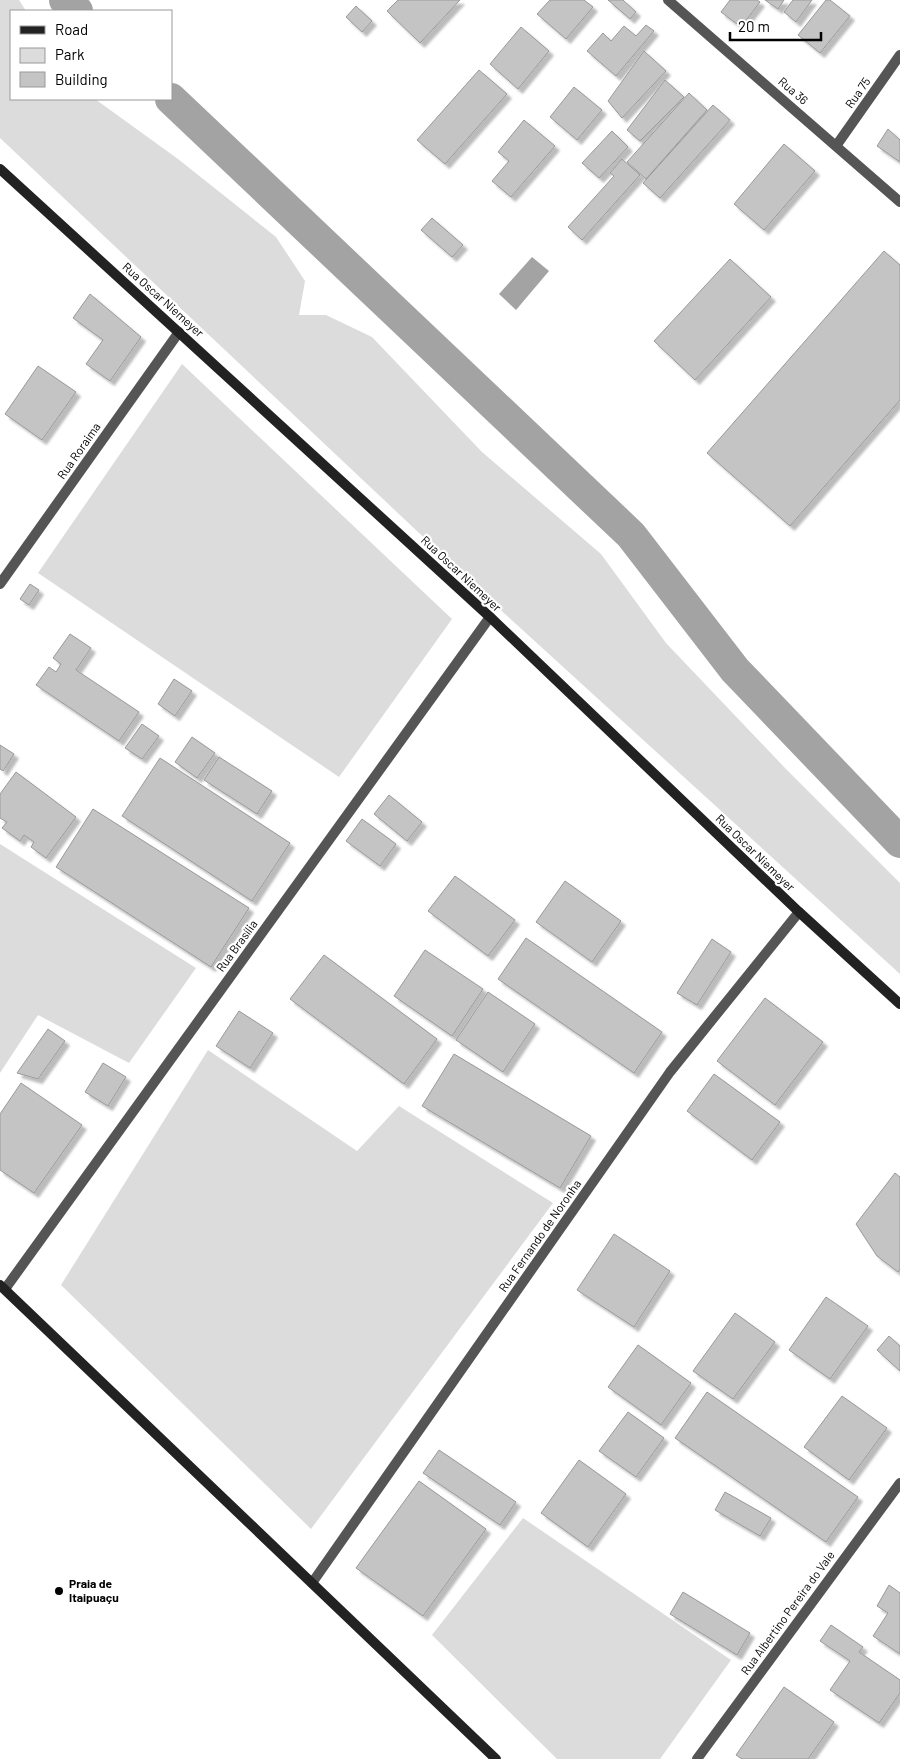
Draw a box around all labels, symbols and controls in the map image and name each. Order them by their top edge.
legend [10,10,172,100]
scale bar [730,10,821,42]
text: 20 m [738,17,770,35]
text: Road [55,20,88,38]
text: Park [55,45,85,63]
text: Building [55,70,108,88]
street label: Rua 36 [776,74,811,107]
street label: Rua 75 [842,74,873,110]
street label: Rua Oscar Niemeyer [120,259,208,340]
street label: Rua Roraima [54,419,103,481]
street label: Rua Oscar Niemeyer [419,533,505,614]
street label: Rua Oscar Niemeyer [713,811,799,894]
street label: Rua Brasília [213,917,260,974]
street label: Rua Fernando de Noronha [495,1177,583,1294]
street label: Rua Albertino Pereira do Vale [738,1548,837,1677]
place label: Praia de Itaipuaçu [69,1576,119,1604]
marker: Praia de Itaipuaçu [53,1585,65,1597]

